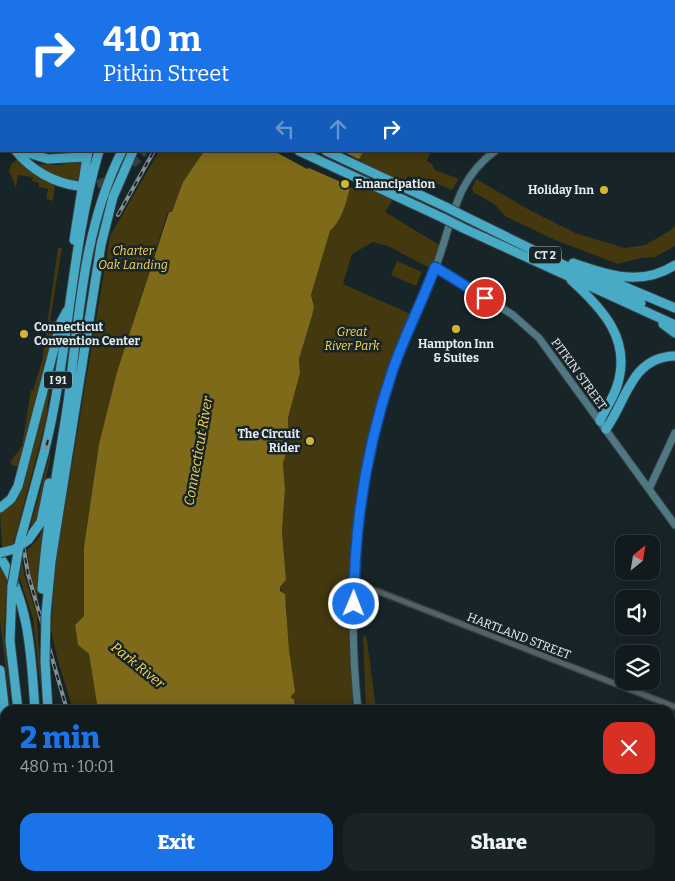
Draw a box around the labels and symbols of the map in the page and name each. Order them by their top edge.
place label: Emancipation [355,177,435,191]
marker: Emancipation [339,178,351,190]
place label: Holiday Inn [528,183,594,197]
marker: Holiday Inn [598,184,610,196]
park label: Charter Oak Landing [98,244,168,272]
road number: CT 2 [529,246,561,264]
pin [464,277,506,319]
place label: Connecticut Convention Center [34,320,141,348]
marker: Hampton Inn & Suites [450,323,462,335]
park label: Great River Park [325,325,380,353]
marker: Connecticut Convention Center [18,328,30,340]
street label: PITKIN STREET [548,336,610,412]
place label: Hampton Inn & Suites [418,337,494,365]
road number: I 91 [44,372,72,388]
water label: Connecticut River [181,394,217,507]
place label: The Circuit Rider [238,427,300,455]
marker: The Circuit Rider [304,435,316,447]
north arrow [615,535,660,580]
position arrow [327,577,379,629]
street label: HARTLAND STREET [465,610,573,662]
water label: Park River [107,639,169,693]

